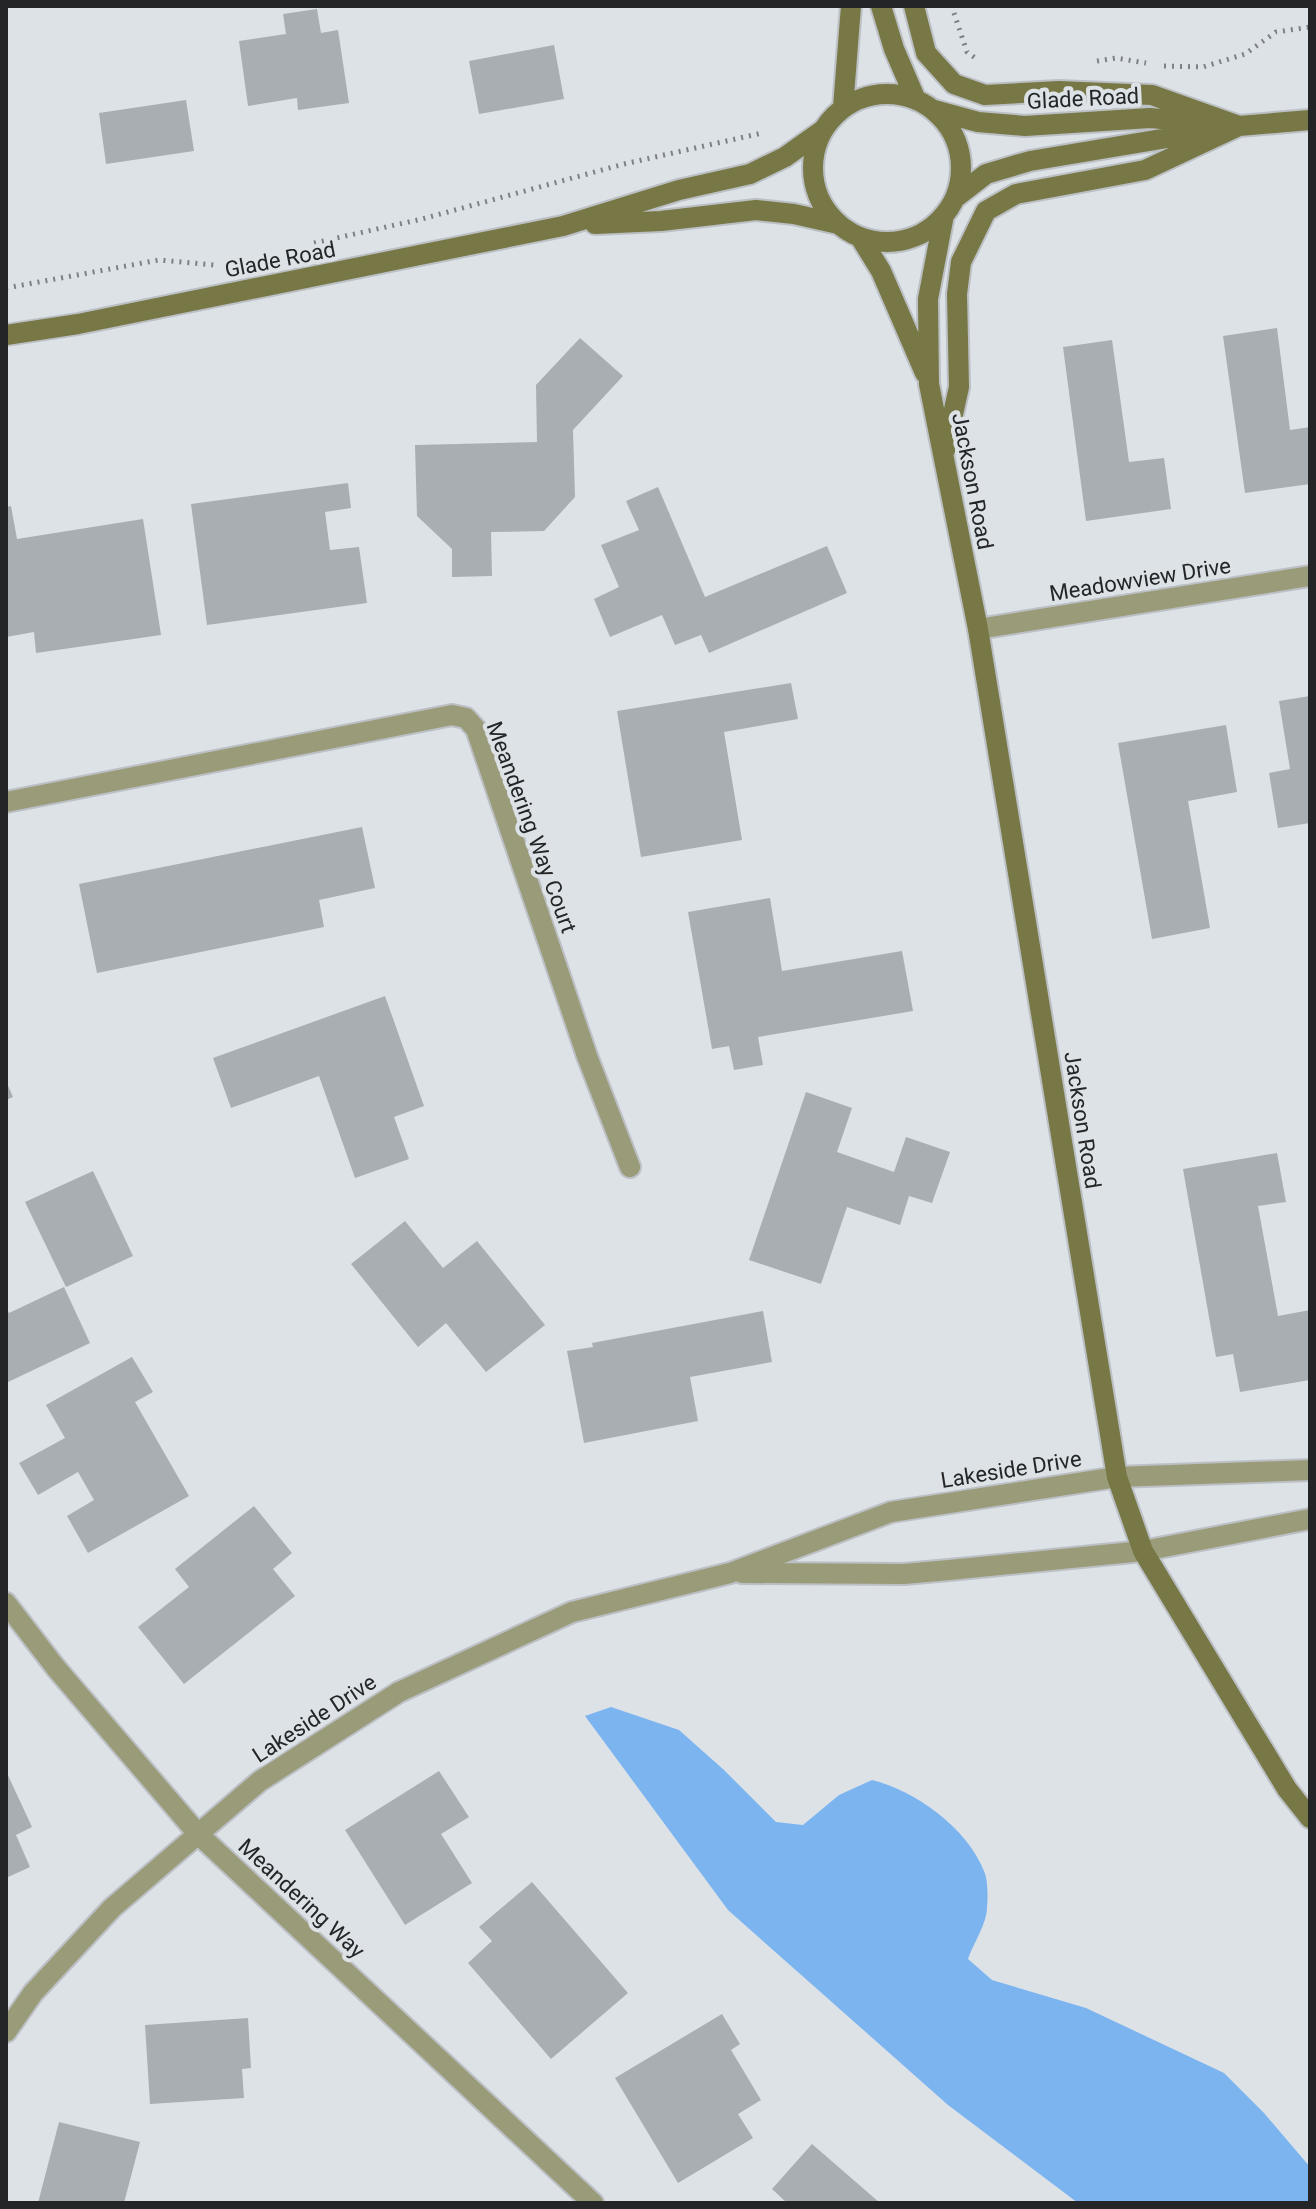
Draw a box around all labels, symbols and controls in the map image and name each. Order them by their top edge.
street label: Glade Road [1026,83,1140,114]
street label: Glade Road [223,237,338,282]
street label: Jackson Road [947,411,998,552]
street label: Meadowview Drive [1048,553,1233,606]
street label: Meandering Way Court [482,718,581,936]
street label: Jackson Road [1059,1050,1106,1191]
street label: Lakeside Drive [939,1446,1083,1493]
street label: Lakeside Drive [248,1669,381,1768]
street label: Meandering Way [233,1834,370,1964]

